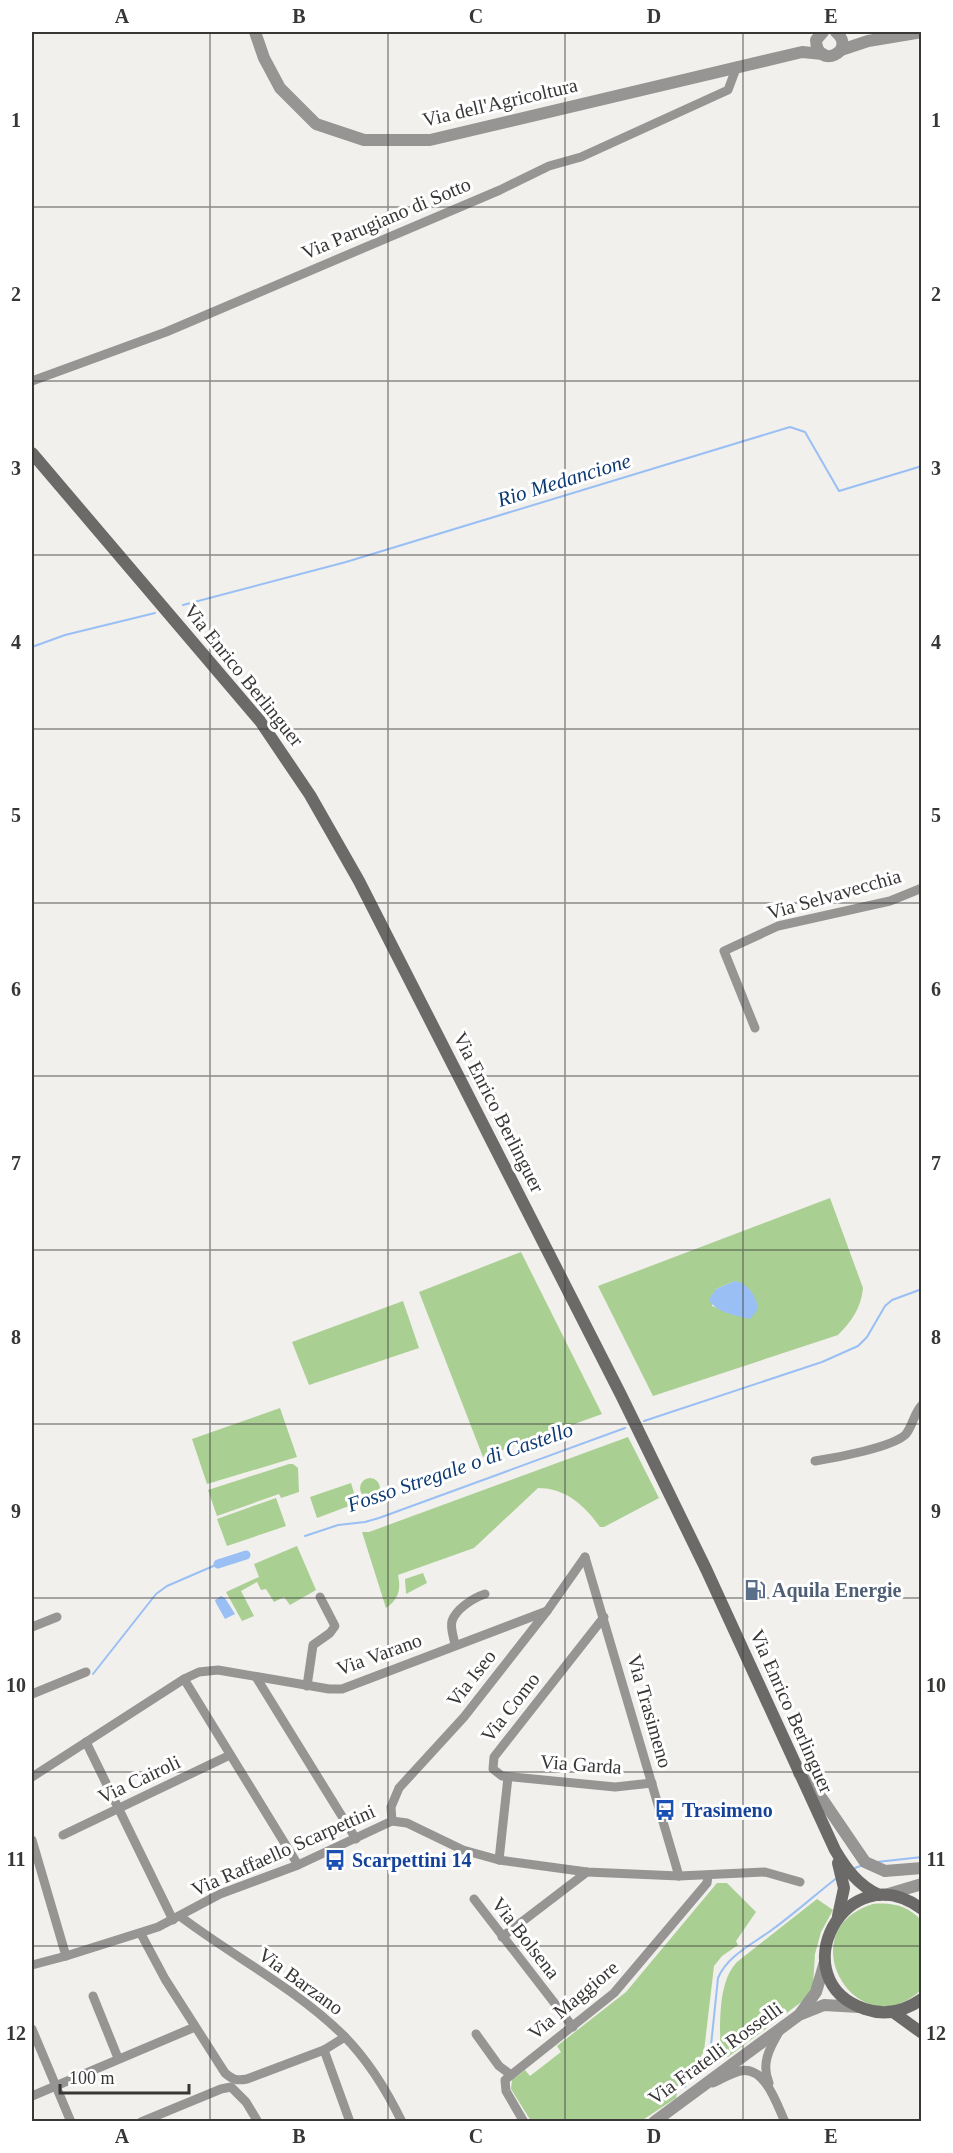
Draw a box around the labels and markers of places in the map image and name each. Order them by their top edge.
fuel station icon: Aquila Energie [743,1578,767,1602]
place label: Aquila Energie [772,1579,902,1602]
bus stop icon: Trasimeno [653,1798,677,1822]
place label: Trasimeno [682,1799,773,1821]
bus stop icon: Scarpettini 14 [323,1848,347,1872]
place label: Scarpettini 14 [352,1849,471,1872]

